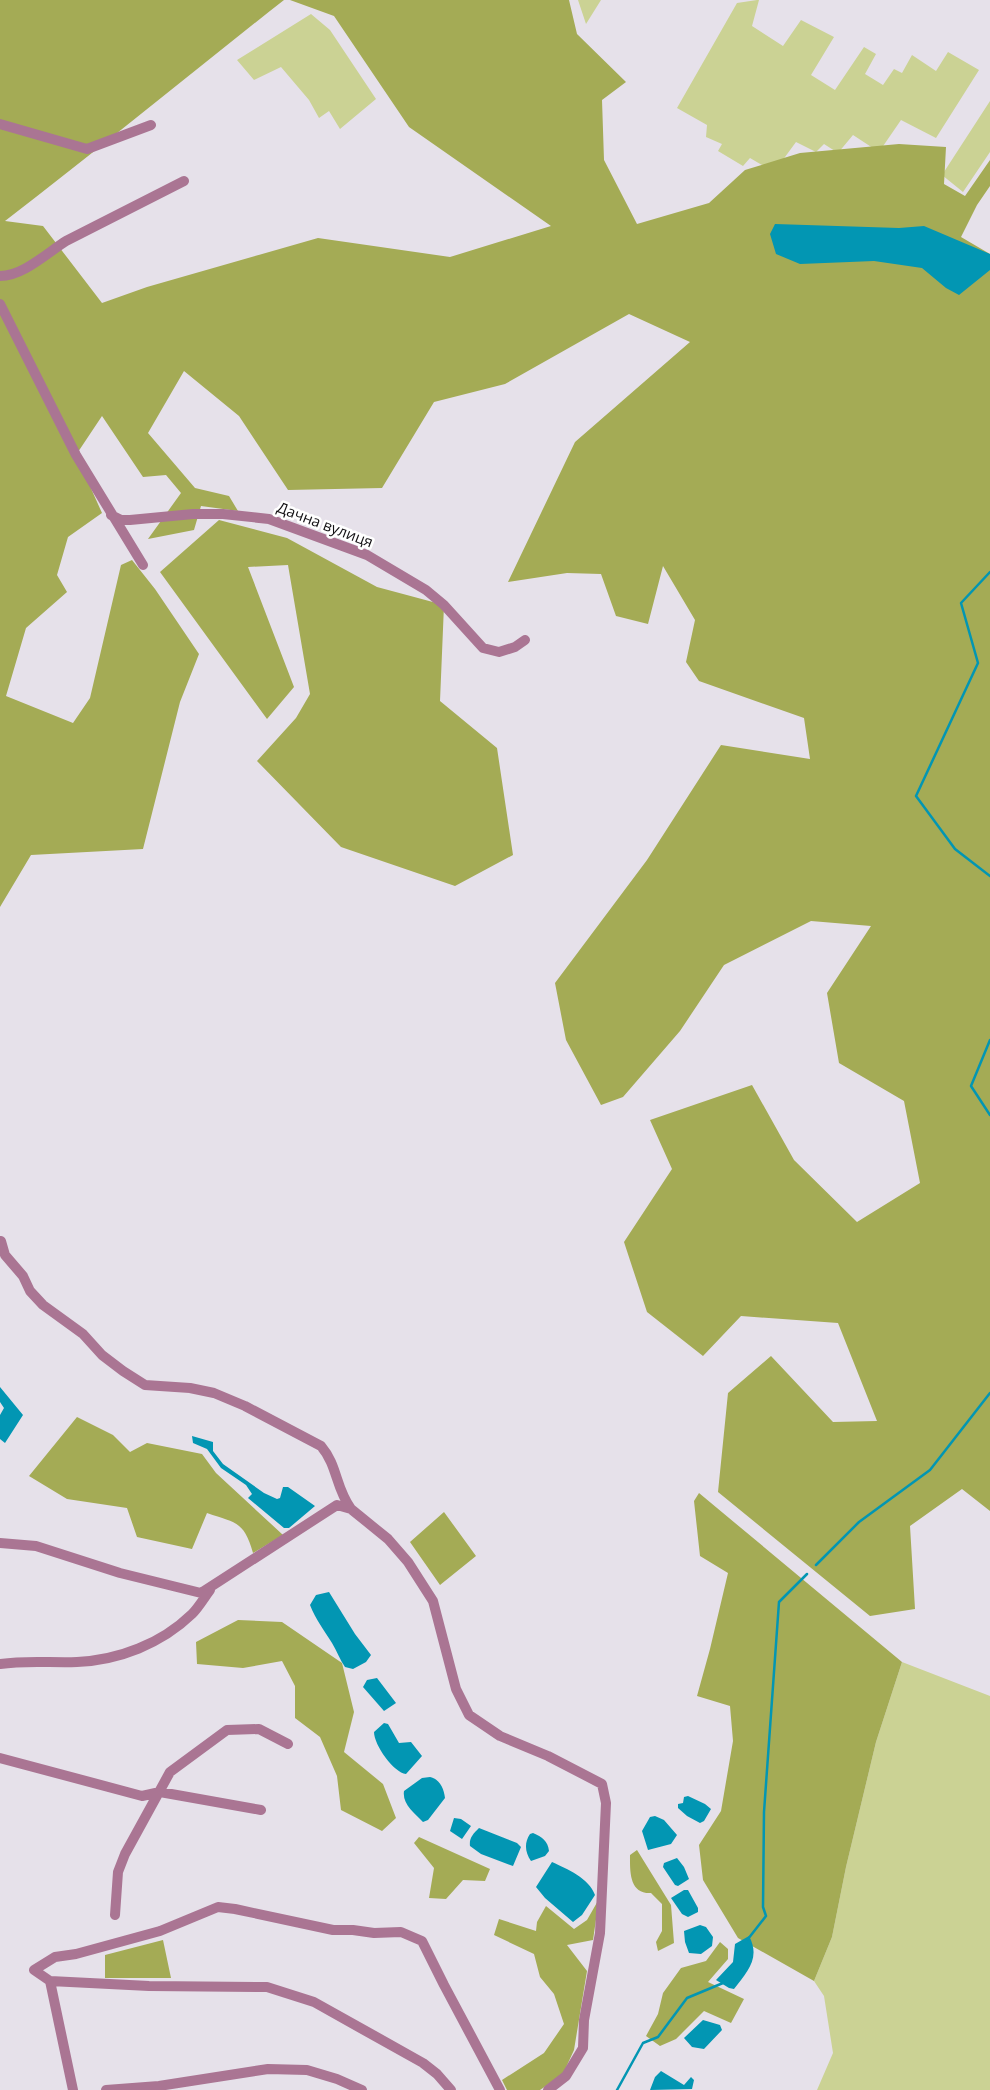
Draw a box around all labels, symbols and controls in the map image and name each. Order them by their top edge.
street label: Дачна вулиця [274,497,376,552]

